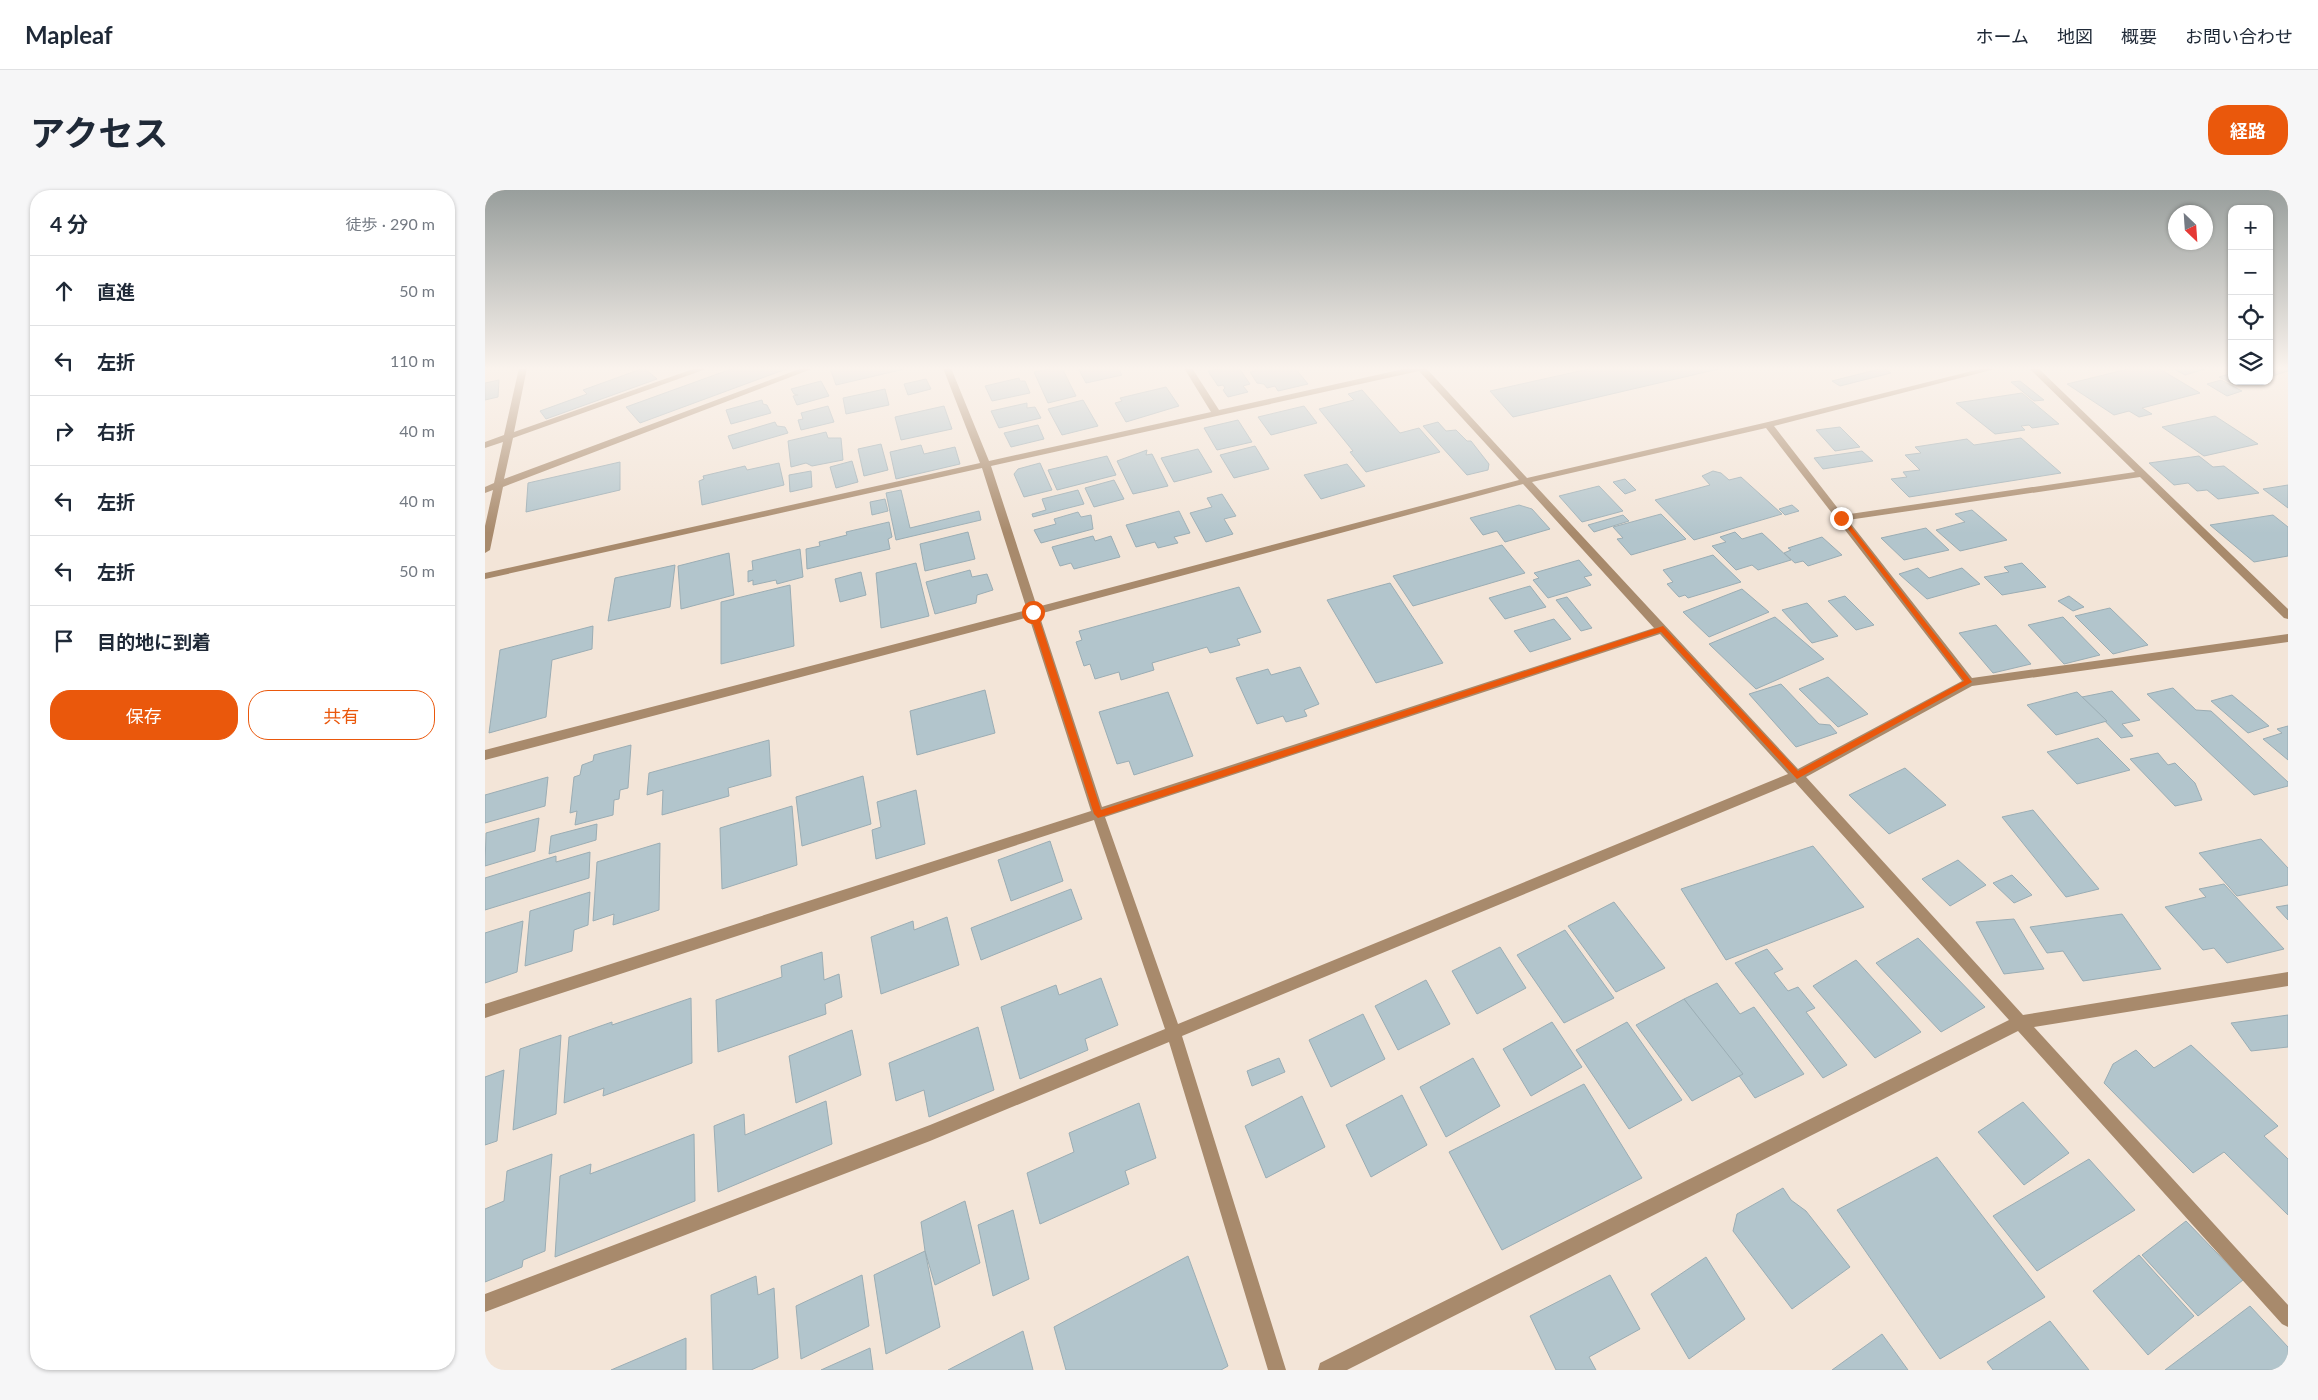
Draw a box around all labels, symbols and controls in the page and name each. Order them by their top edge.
text: Mapleaf [25,20,113,49]
text: ホーム [1976,25,2029,47]
text: 地図 [2057,25,2093,47]
text: 概要 [2121,25,2157,47]
text: お問い合わせ [2185,25,2293,47]
button: 経路 [2208,105,2288,155]
text: アクセス [30,111,168,153]
north arrow [2168,205,2213,250]
map controls [2228,205,2273,385]
button: + [2228,205,2273,250]
text: 4 分 [50,211,88,236]
text: 徒歩 · 290 m [346,214,435,233]
button: − [2228,250,2273,295]
icon: ahead [50,277,78,305]
text: 直進 [97,280,135,303]
text: 50 m [399,281,435,300]
button: locate [2228,295,2273,340]
button: layers [2228,340,2273,385]
icon: left [50,347,78,375]
text: 左折 [97,350,135,373]
text: 110 m [390,351,435,370]
icon: right [50,417,78,445]
text: 右折 [97,420,135,443]
text: 40 m [399,421,435,440]
icon: left [50,487,78,515]
text: 左折 [97,490,135,513]
text: 40 m [399,491,435,510]
route end [1830,507,1853,530]
icon: left [50,557,78,585]
text: 左折 [97,560,135,583]
text: 50 m [399,561,435,580]
route start [1022,601,1045,624]
icon: arrive [50,627,78,655]
text: 目的地に到着 [97,630,211,653]
button: 保存 [50,690,238,740]
button: 共有 [248,690,435,740]

